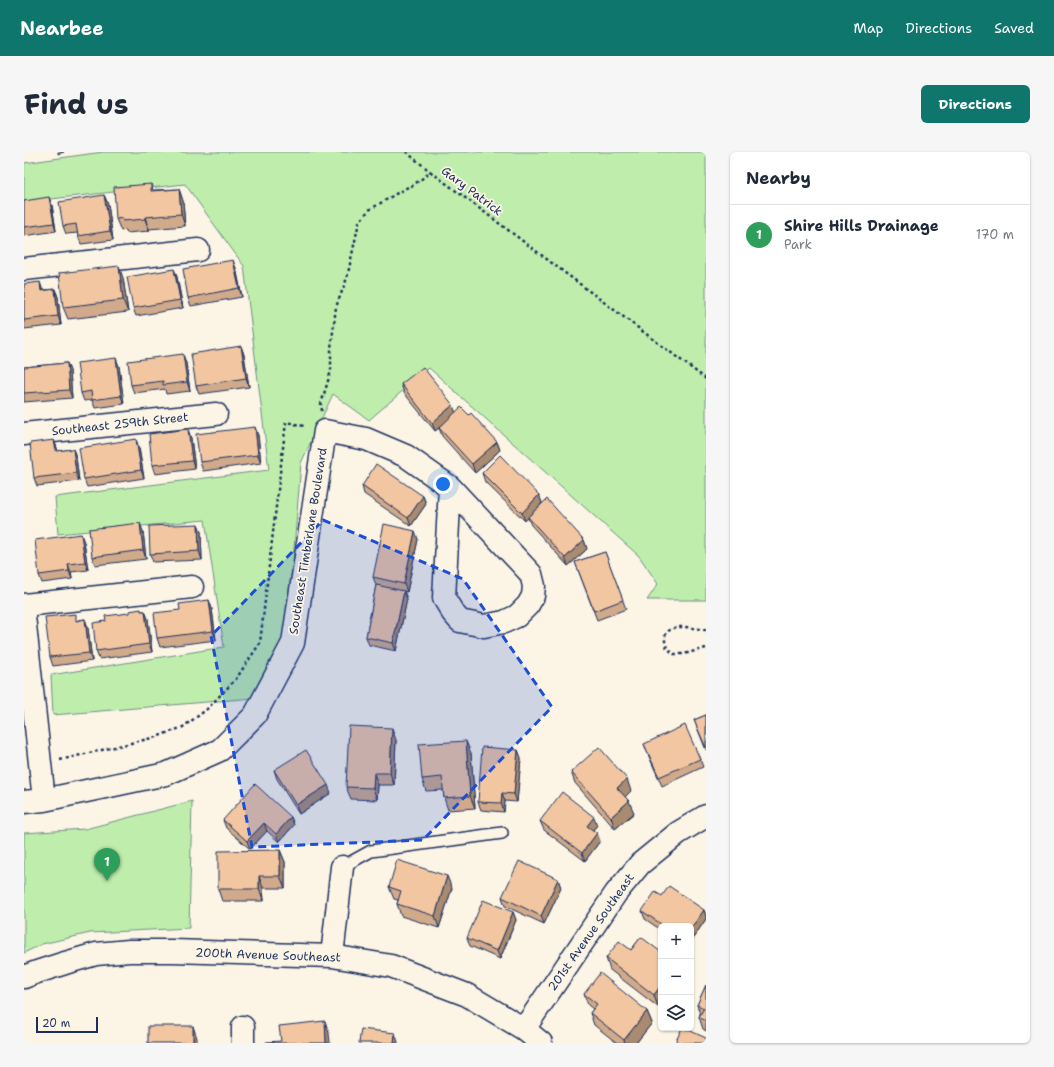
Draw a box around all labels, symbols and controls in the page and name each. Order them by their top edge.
text: Nearbee [20,16,104,41]
text: Map [854,19,884,37]
text: Directions [906,19,972,37]
text: Saved [994,19,1034,37]
text: Find us [24,85,129,123]
button: Directions [921,85,1030,123]
street label: Gary Patrick [438,163,506,219]
text: Nearby [746,167,811,189]
text: Shire Hills Drainage [784,216,939,236]
text: 1 [756,226,762,243]
text: 170 m [976,226,1014,243]
text: Park [784,236,812,253]
street label: Southeast 259th Street [51,409,189,439]
street label: Southeast Timberlane Boulevard [285,446,331,636]
your location [433,474,453,494]
pin: 1 [94,848,120,881]
street label: 201st Avenue Southeast [544,870,638,994]
map controls [658,923,694,1031]
button: + [658,923,694,959]
street label: 200th Avenue Southeast [195,944,341,966]
button: − [658,959,694,995]
button: layers [658,995,694,1031]
scale bar [36,1015,98,1034]
text: 20 m [42,1016,70,1031]

